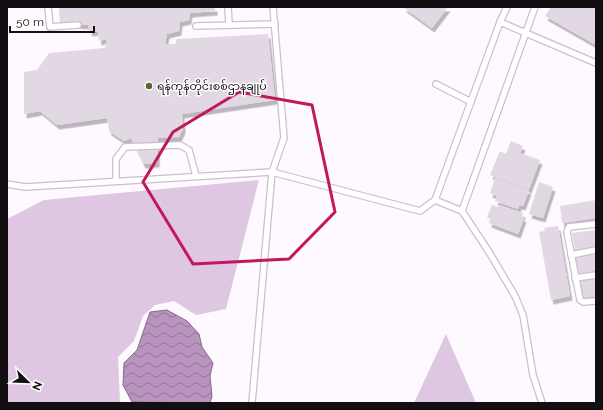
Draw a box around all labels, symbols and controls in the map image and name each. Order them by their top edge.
scale bar [10,8,94,34]
text: 50 m [16,15,44,29]
place label: ရန်ကုန်တိုင်းစစ်ဌာနချုပ် [157,79,267,95]
marker: ရန်ကုန်တိုင်းစစ်ဌာနချုပ် [144,81,154,91]
north arrow [8,362,48,402]
text: N [29,379,44,392]

